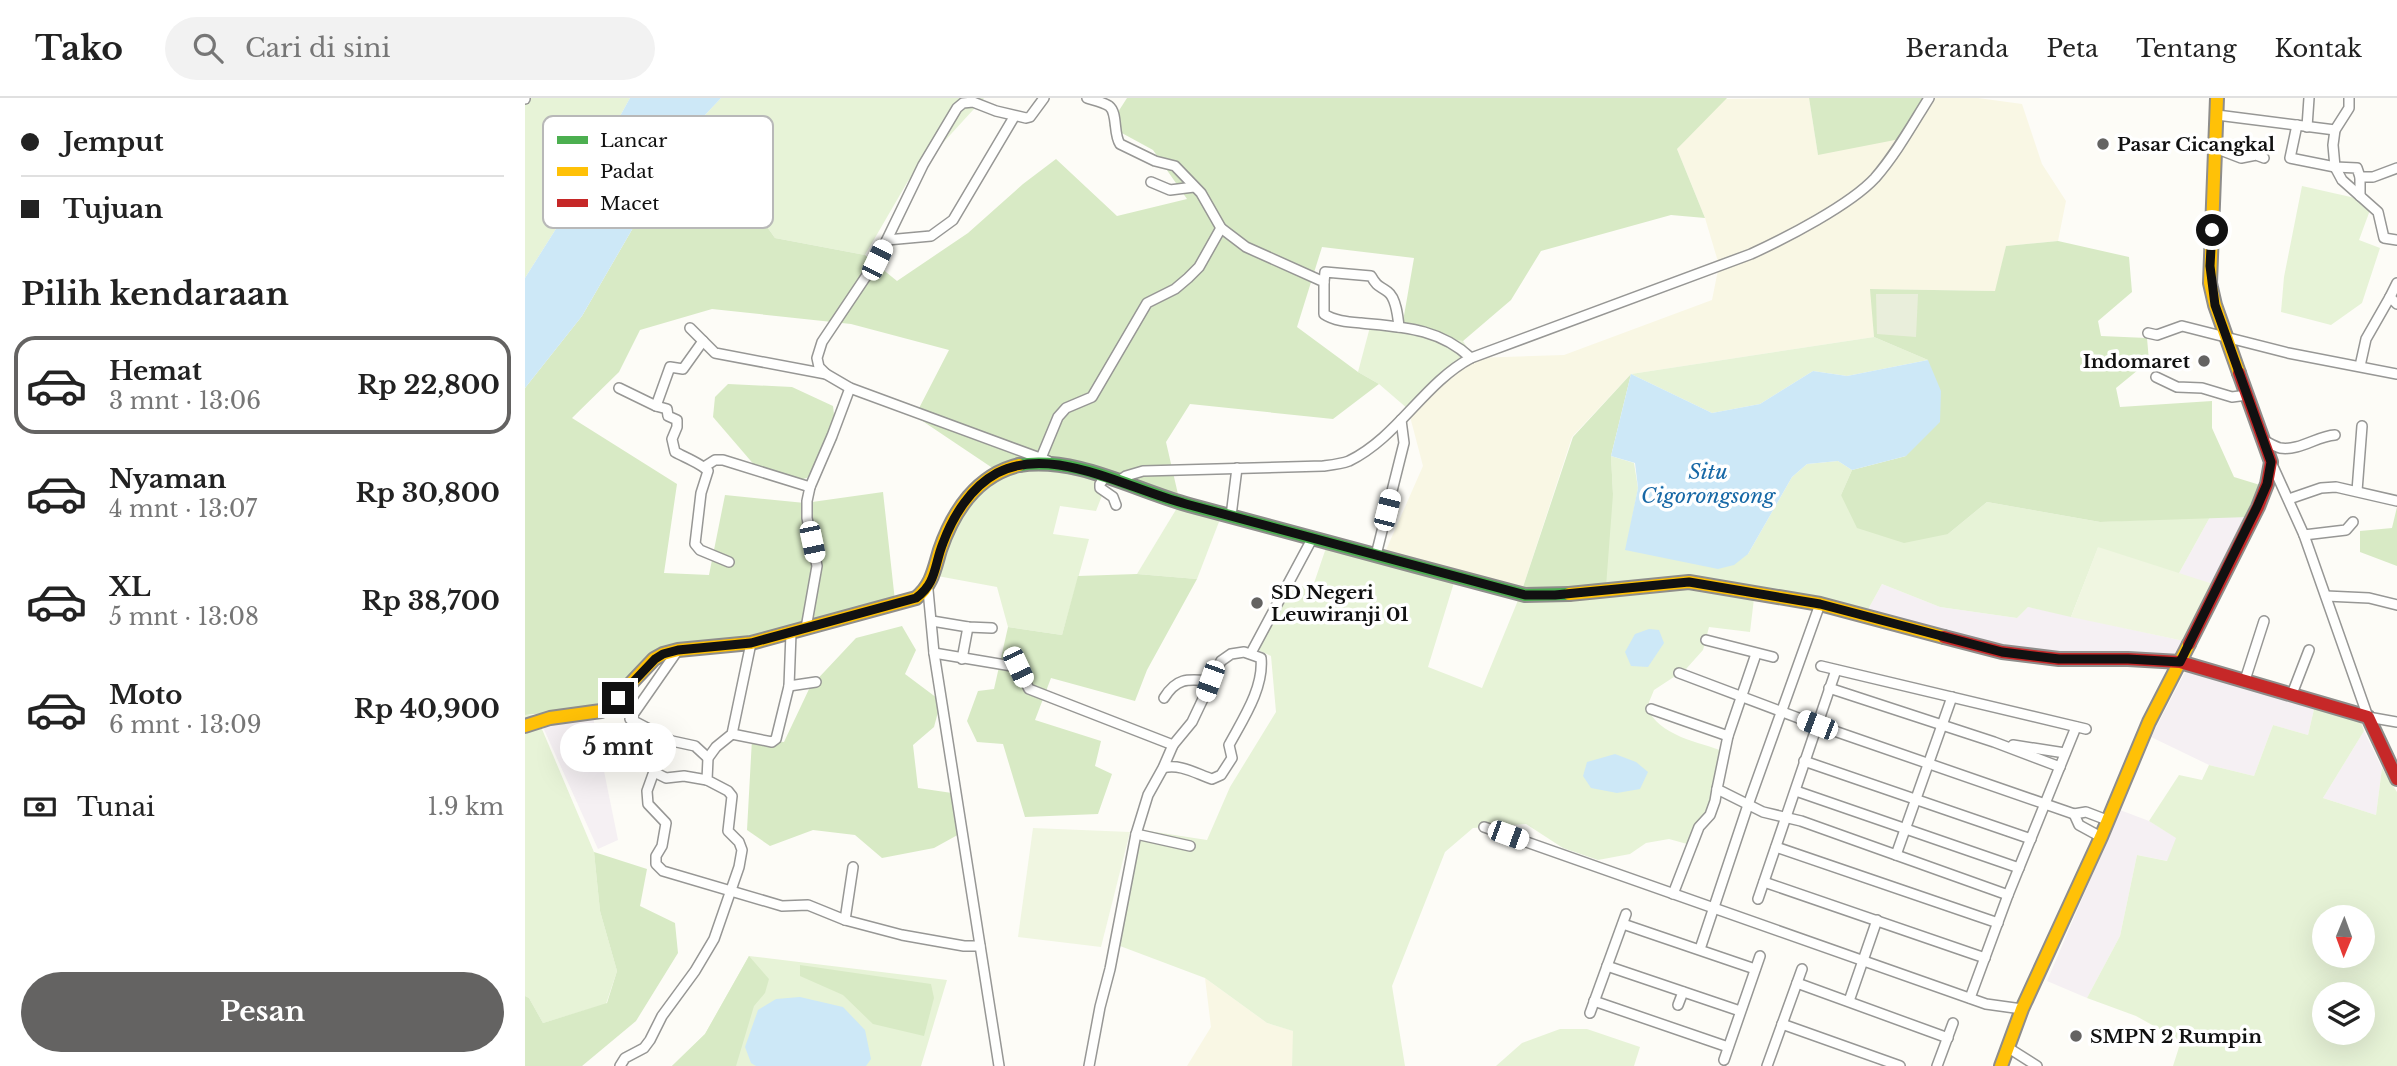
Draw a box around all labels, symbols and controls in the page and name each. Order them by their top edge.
search box [165,17,655,80]
text: Tako [35,28,123,69]
icon: search [189,29,227,67]
text: Cari di sini [245,32,390,64]
text: Beranda [1906,34,2008,63]
text: Peta [2046,34,2098,63]
text: Tentang [2136,34,2237,63]
text: Kontak [2275,34,2362,63]
legend [543,116,773,228]
text: Jemput [63,126,164,158]
text: Lancar [600,129,667,152]
place label: Pasar Cicangkal [2117,133,2275,156]
marker: Pasar Cicangkal [2095,136,2111,152]
text: Padat [600,160,655,183]
text: Macet [600,192,660,215]
text: Tujuan [63,193,163,225]
route start [2196,214,2228,246]
car [859,237,896,283]
text: Pilih kendaraan [21,274,289,314]
place label: Indomaret [2083,350,2191,373]
marker: Indomaret [2196,353,2212,369]
icon: car [25,354,88,417]
text: Hemat [109,355,202,387]
text: Rp 22,800 [357,369,500,401]
text: 3 mnt · 13:06 [109,387,261,415]
water label: Situ Cigorongsong [1641,459,1776,509]
icon: car [25,462,88,525]
text: Nyaman [109,463,226,495]
text: Rp 30,800 [356,477,500,509]
car [1372,487,1403,533]
text: 4 mnt · 13:07 [109,495,257,523]
car [798,519,827,565]
icon: car [25,570,88,633]
text: XL [109,571,151,603]
place label: SD Negeri Leuwiranji 01 [1271,581,1409,626]
text: Rp 38,700 [362,585,500,617]
marker: SD Negeri Leuwiranji 01 [1249,595,1265,611]
text: 5 mnt · 13:08 [109,603,259,631]
car [1000,644,1037,690]
car [1193,658,1228,704]
icon: car [25,678,88,741]
text: Moto [109,679,182,711]
route end [602,682,634,714]
text: Rp 40,900 [354,693,500,725]
car [1794,708,1841,742]
text: 6 mnt · 13:09 [109,711,262,739]
callout: 5 mnt [560,722,676,772]
text: 5 mnt [583,733,653,761]
icon: cash [21,788,59,826]
text: Tunai [77,791,155,823]
text: 1.9 km [427,793,504,821]
car [1485,818,1532,852]
north arrow [2312,905,2375,968]
map controls [2312,905,2375,1045]
button: Pesan [21,972,504,1052]
button: layers [2312,982,2375,1045]
place label: SMPN 2 Rumpin [2090,1025,2262,1048]
marker: SMPN 2 Rumpin [2068,1028,2084,1044]

